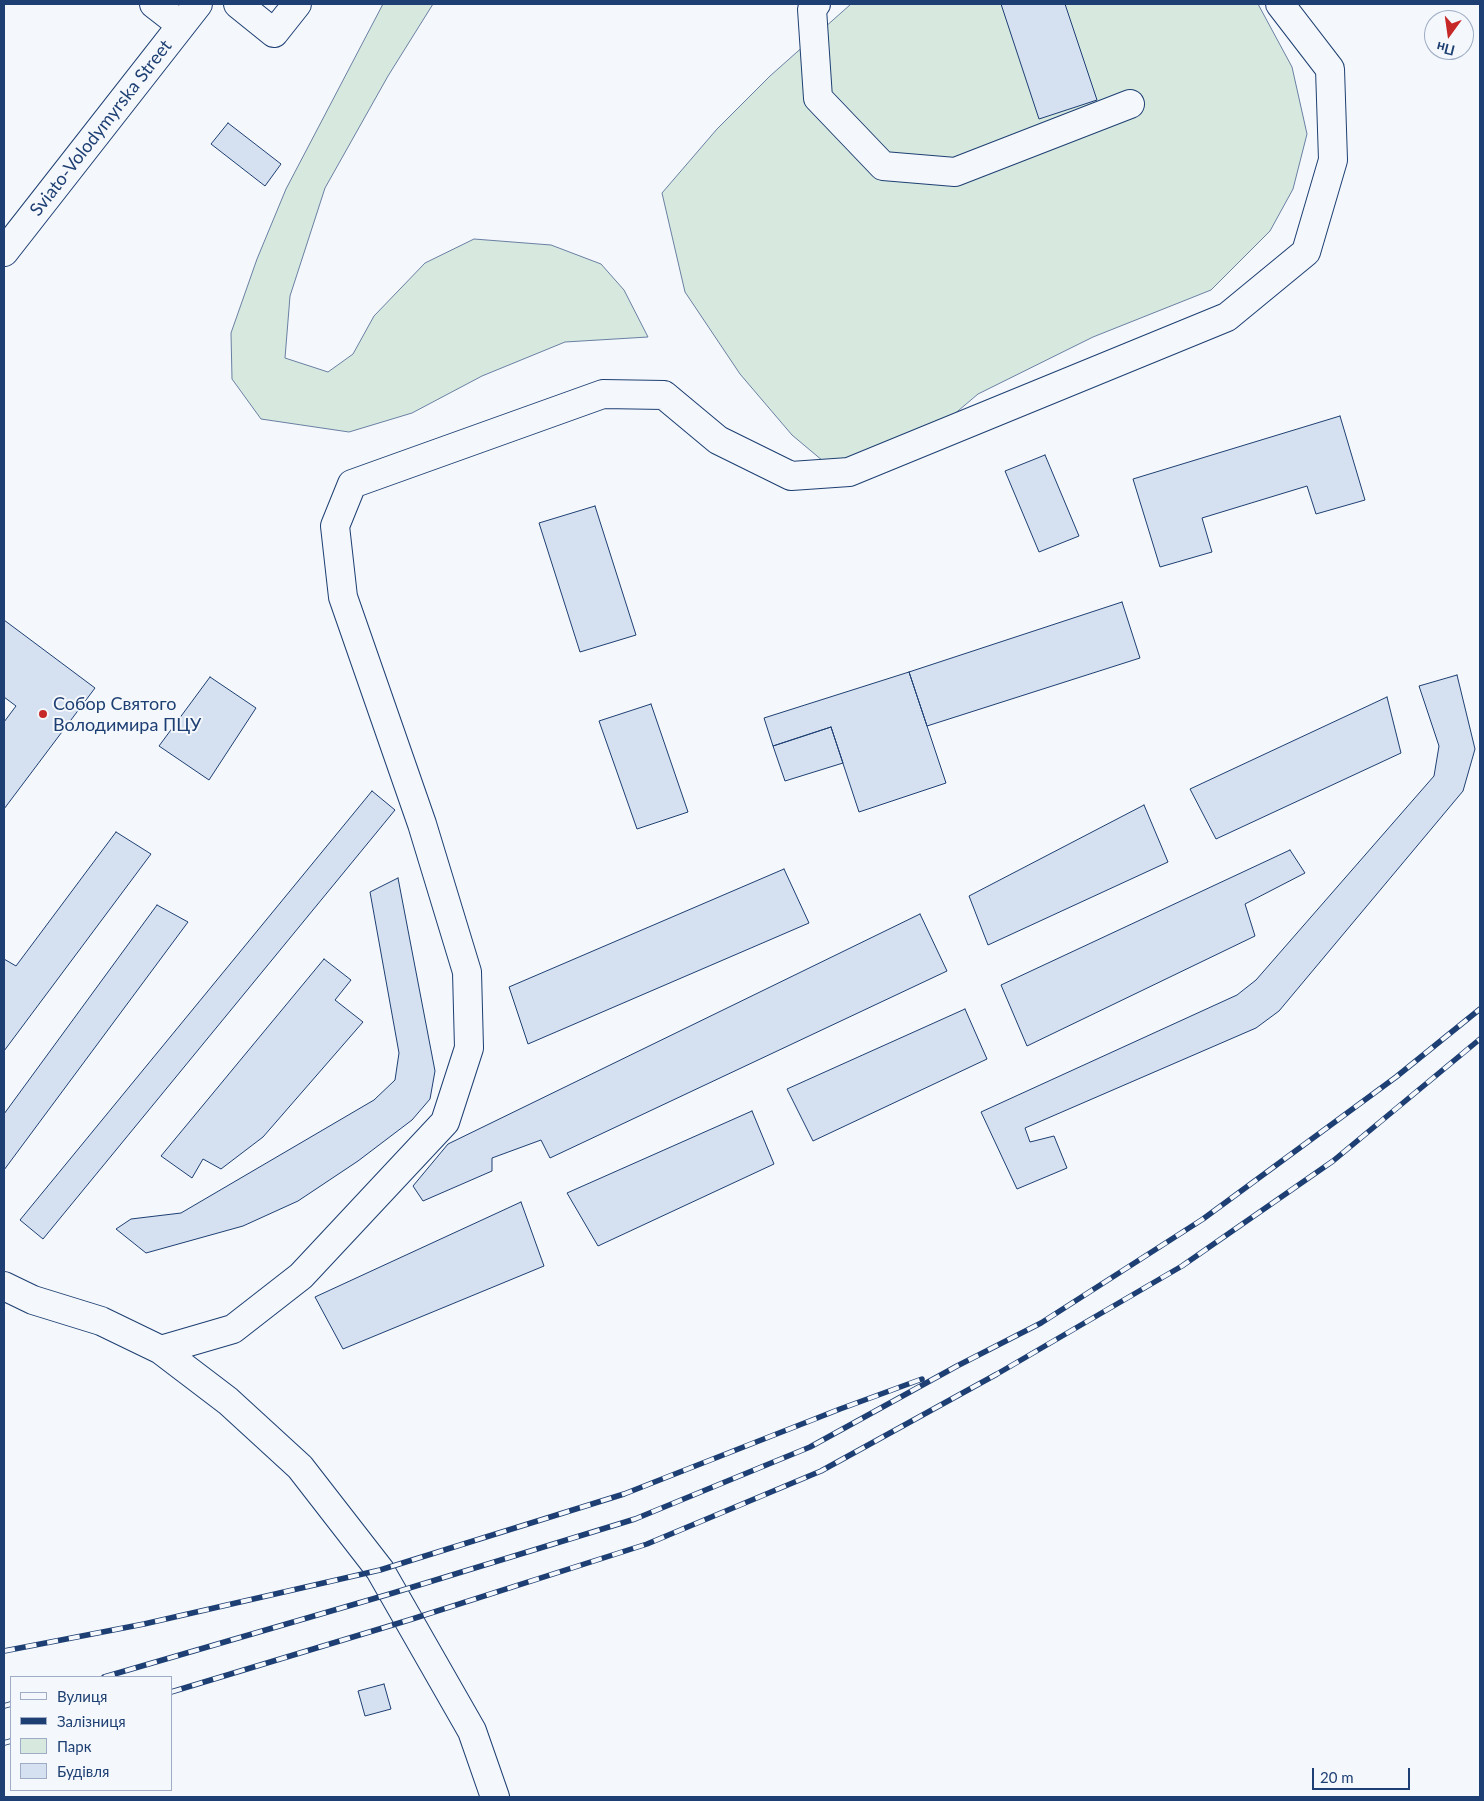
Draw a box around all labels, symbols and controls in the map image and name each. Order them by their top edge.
north arrow [1424,10,1474,60]
street label: Sviato-Volodymyrska Street [26,36,176,220]
text: Пн [1435,39,1456,60]
place label: Собор Святого Володимира ПЦУ [53,693,201,736]
marker: Собор Святого Володимира ПЦУ [37,708,49,720]
legend [10,1676,172,1791]
text: Вулиця [57,1687,107,1705]
text: Залізниця [57,1712,126,1730]
text: Парк [57,1737,91,1755]
scale bar [1314,1758,1412,1790]
text: Будівля [57,1762,109,1780]
text: 20 m [1320,1768,1354,1786]

